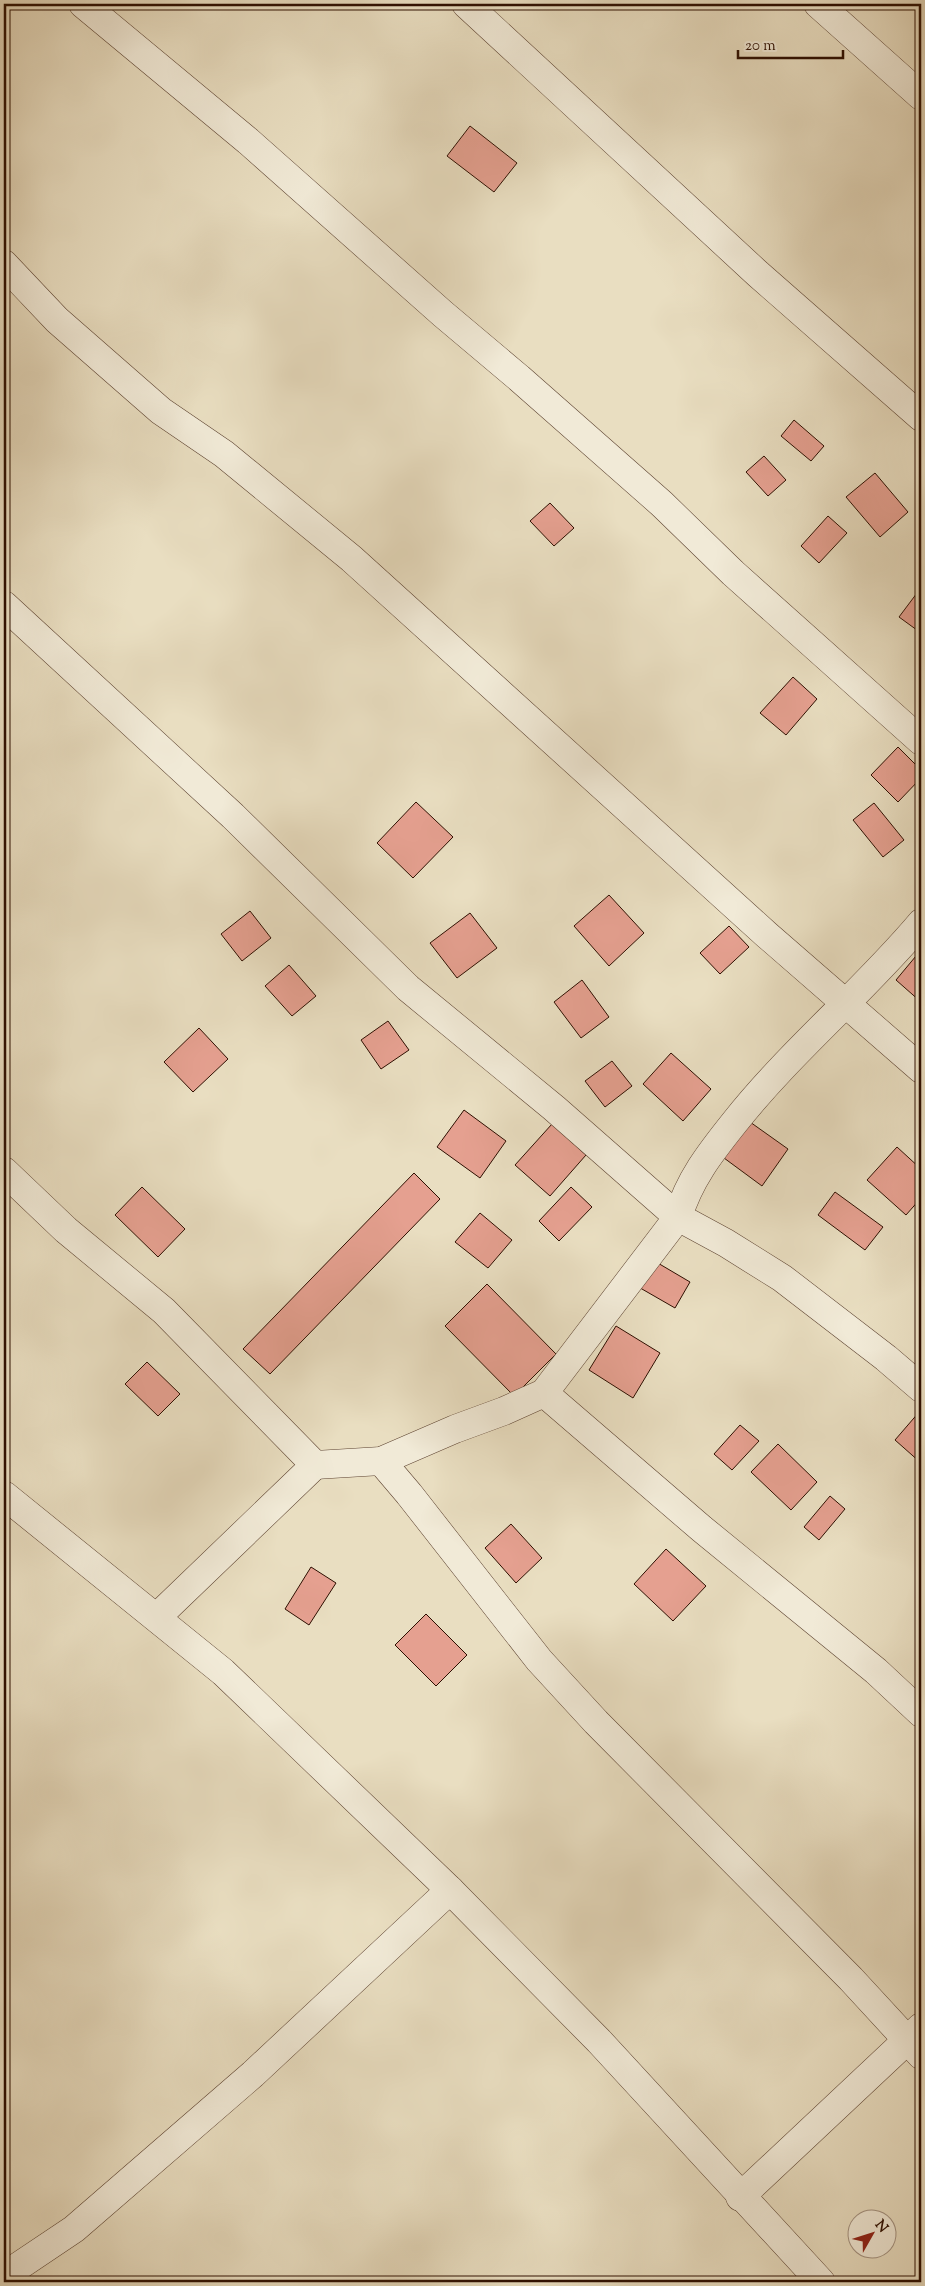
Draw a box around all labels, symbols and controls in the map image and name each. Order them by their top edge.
scale bar [738,28,842,60]
text: 20 m [745,36,776,57]
north arrow [848,2208,898,2258]
text: N [869,2216,892,2238]

